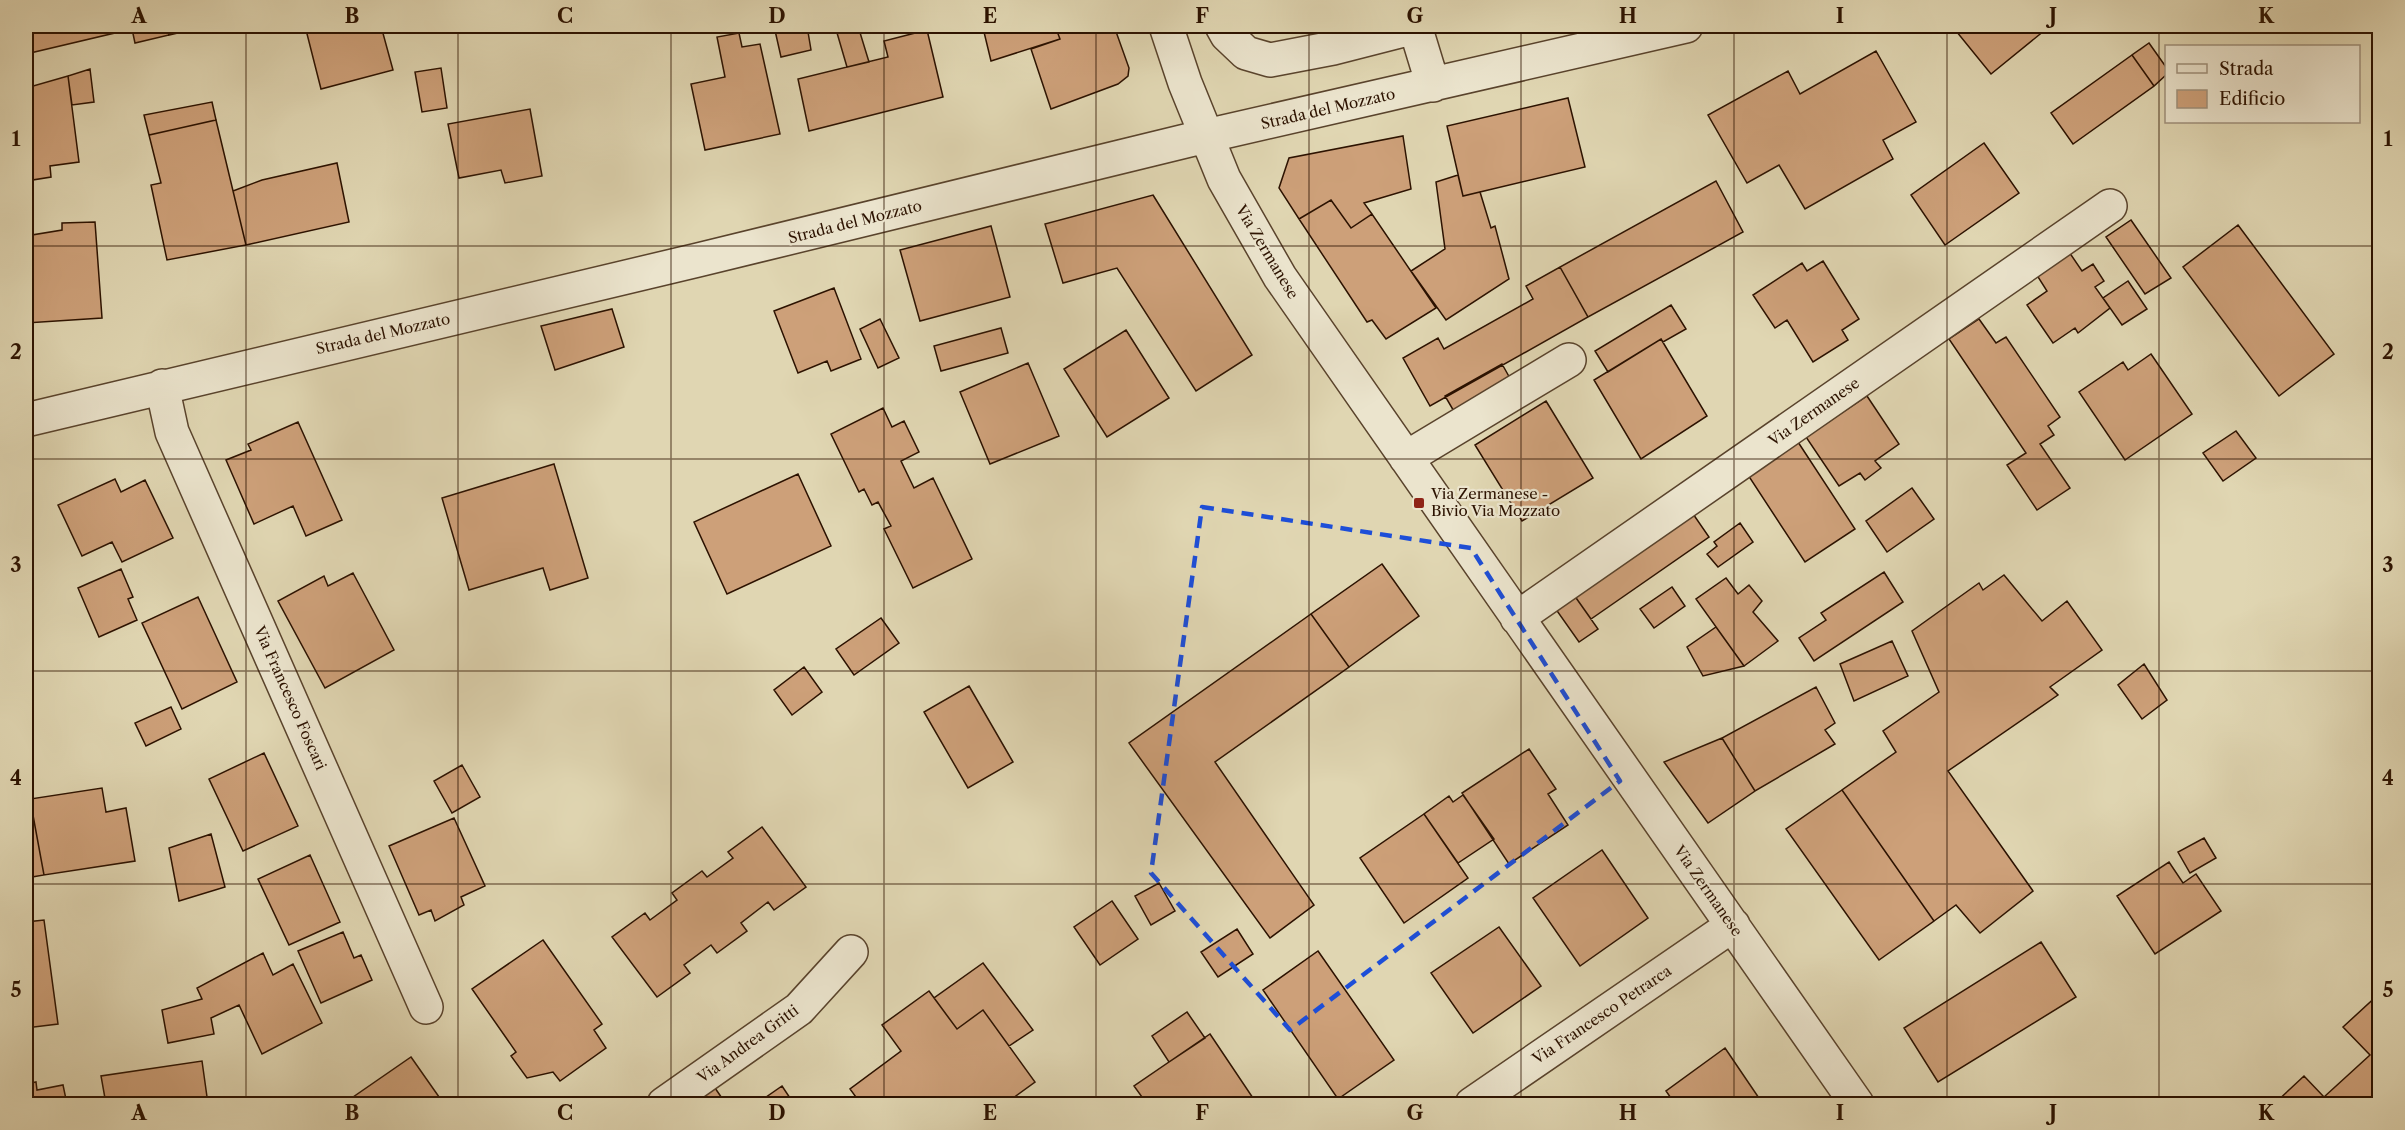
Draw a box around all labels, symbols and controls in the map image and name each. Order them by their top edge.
text: A [130,4,147,28]
text: B [345,4,360,28]
text: C [557,4,573,28]
text: D [768,4,786,28]
text: E [983,4,997,28]
text: F [1195,4,1209,28]
text: G [1407,4,1424,28]
text: H [1619,4,1637,28]
text: I [1836,4,1844,28]
text: J [2045,4,2057,28]
text: K [2258,4,2275,28]
legend [2165,45,2360,123]
text: Strada [2219,58,2274,80]
street label: Strada del Mozzato [1259,84,1397,133]
text: Edificio [2219,88,2285,110]
text: 1 [12,127,21,151]
text: 1 [2384,127,2393,151]
street label: Strada del Mozzato [786,196,924,247]
street label: Via Zermanese [1231,200,1303,302]
street label: Strada del Mozzato [314,309,452,358]
text: 2 [10,340,22,364]
text: 2 [2382,340,2394,364]
street label: Via Zermanese [1764,373,1863,451]
place label: Via Zermanese - Bivio Via Mozzato [1430,484,1560,520]
marker: Via Zermanese - Bivio Via Mozzato [1412,496,1426,510]
text: 3 [10,553,22,577]
text: 3 [2382,553,2394,577]
street label: Via Francesco Foscari [250,622,331,773]
text: 4 [10,766,22,790]
text: 4 [2382,766,2394,790]
street label: Via Zermanese [1669,841,1747,940]
street label: Via Francesco Petrarca [1528,961,1675,1069]
text: 5 [10,978,22,1002]
text: 5 [2382,978,2394,1002]
street label: Via Andrea Gritti [693,1000,802,1087]
text: A [130,1101,147,1125]
text: B [345,1101,360,1125]
text: C [557,1101,573,1125]
text: D [768,1101,786,1125]
text: E [983,1101,997,1125]
text: F [1195,1101,1209,1125]
text: G [1407,1101,1424,1125]
text: H [1619,1101,1637,1125]
text: I [1836,1101,1844,1125]
text: J [2045,1101,2057,1125]
text: K [2258,1101,2275,1125]

